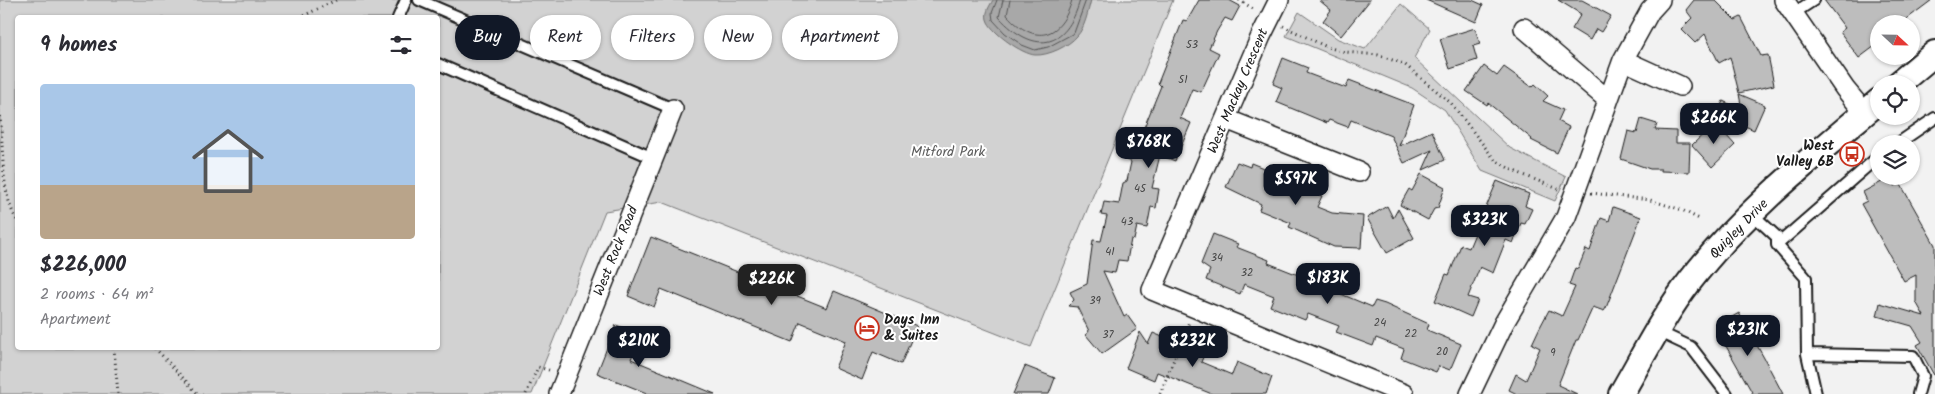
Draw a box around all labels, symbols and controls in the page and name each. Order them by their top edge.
chip: Buy [455,15,520,60]
chip: Rent [530,15,601,60]
chip: Filters [611,15,694,60]
chip: New [704,15,772,60]
chip: Apartment [782,15,898,60]
north arrow [1870,15,1920,65]
map controls [1870,15,1920,185]
street label: West Mackay Crescent [1202,24,1275,157]
text: 9 homes [40,29,117,62]
icon: filters [387,31,415,59]
house number: 53 [1186,36,1198,54]
house number: 51 [1178,71,1188,89]
button: locate [1870,75,1920,125]
pin: $266K [1679,102,1749,145]
text: $266K [1691,106,1737,131]
icon: home [183,116,273,206]
pin: $768K [1114,126,1184,169]
text: $768K [1127,130,1171,155]
place label: West Valley 6B [1776,135,1835,173]
button: layers [1870,135,1920,185]
park label: Mitford Park [911,141,985,163]
bus stop icon: West Valley 6B [1839,141,1865,167]
pin: $597K [1261,164,1331,206]
text: $597K [1275,167,1317,192]
house number: 45 [1134,180,1147,198]
street label: Quigley Drive [1704,193,1774,264]
street label: West Rock Road [588,202,644,299]
pin: $323K [1450,204,1520,247]
text: $323K [1462,208,1508,233]
house number: 43 [1121,213,1133,231]
house number: 41 [1105,243,1115,261]
text: $226,000 [40,249,126,282]
house number: 34 [1211,249,1223,267]
pin: $183K [1293,262,1363,305]
pin: $226K [737,264,807,306]
house number: 32 [1241,264,1253,282]
text: $183K [1307,266,1349,291]
text: $226K [749,267,795,292]
text: 2 rooms · 64 m² [40,282,153,307]
house number: 39 [1089,292,1101,310]
text: Apartment [40,307,111,332]
place label: Days Inn & Suites [884,309,940,347]
house number: 24 [1374,314,1386,332]
pin: $231K [1713,314,1783,357]
hotel icon: Days Inn & Suites [854,315,880,341]
text: $231K [1727,318,1769,343]
house number: 22 [1405,325,1417,343]
pin: $210K [604,326,674,368]
house number: 37 [1102,326,1115,344]
pin: $232K [1158,326,1228,368]
text: $210K [618,329,660,354]
text: $232K [1170,329,1216,354]
house number: 20 [1436,343,1448,361]
house number: 9 [1550,344,1556,362]

